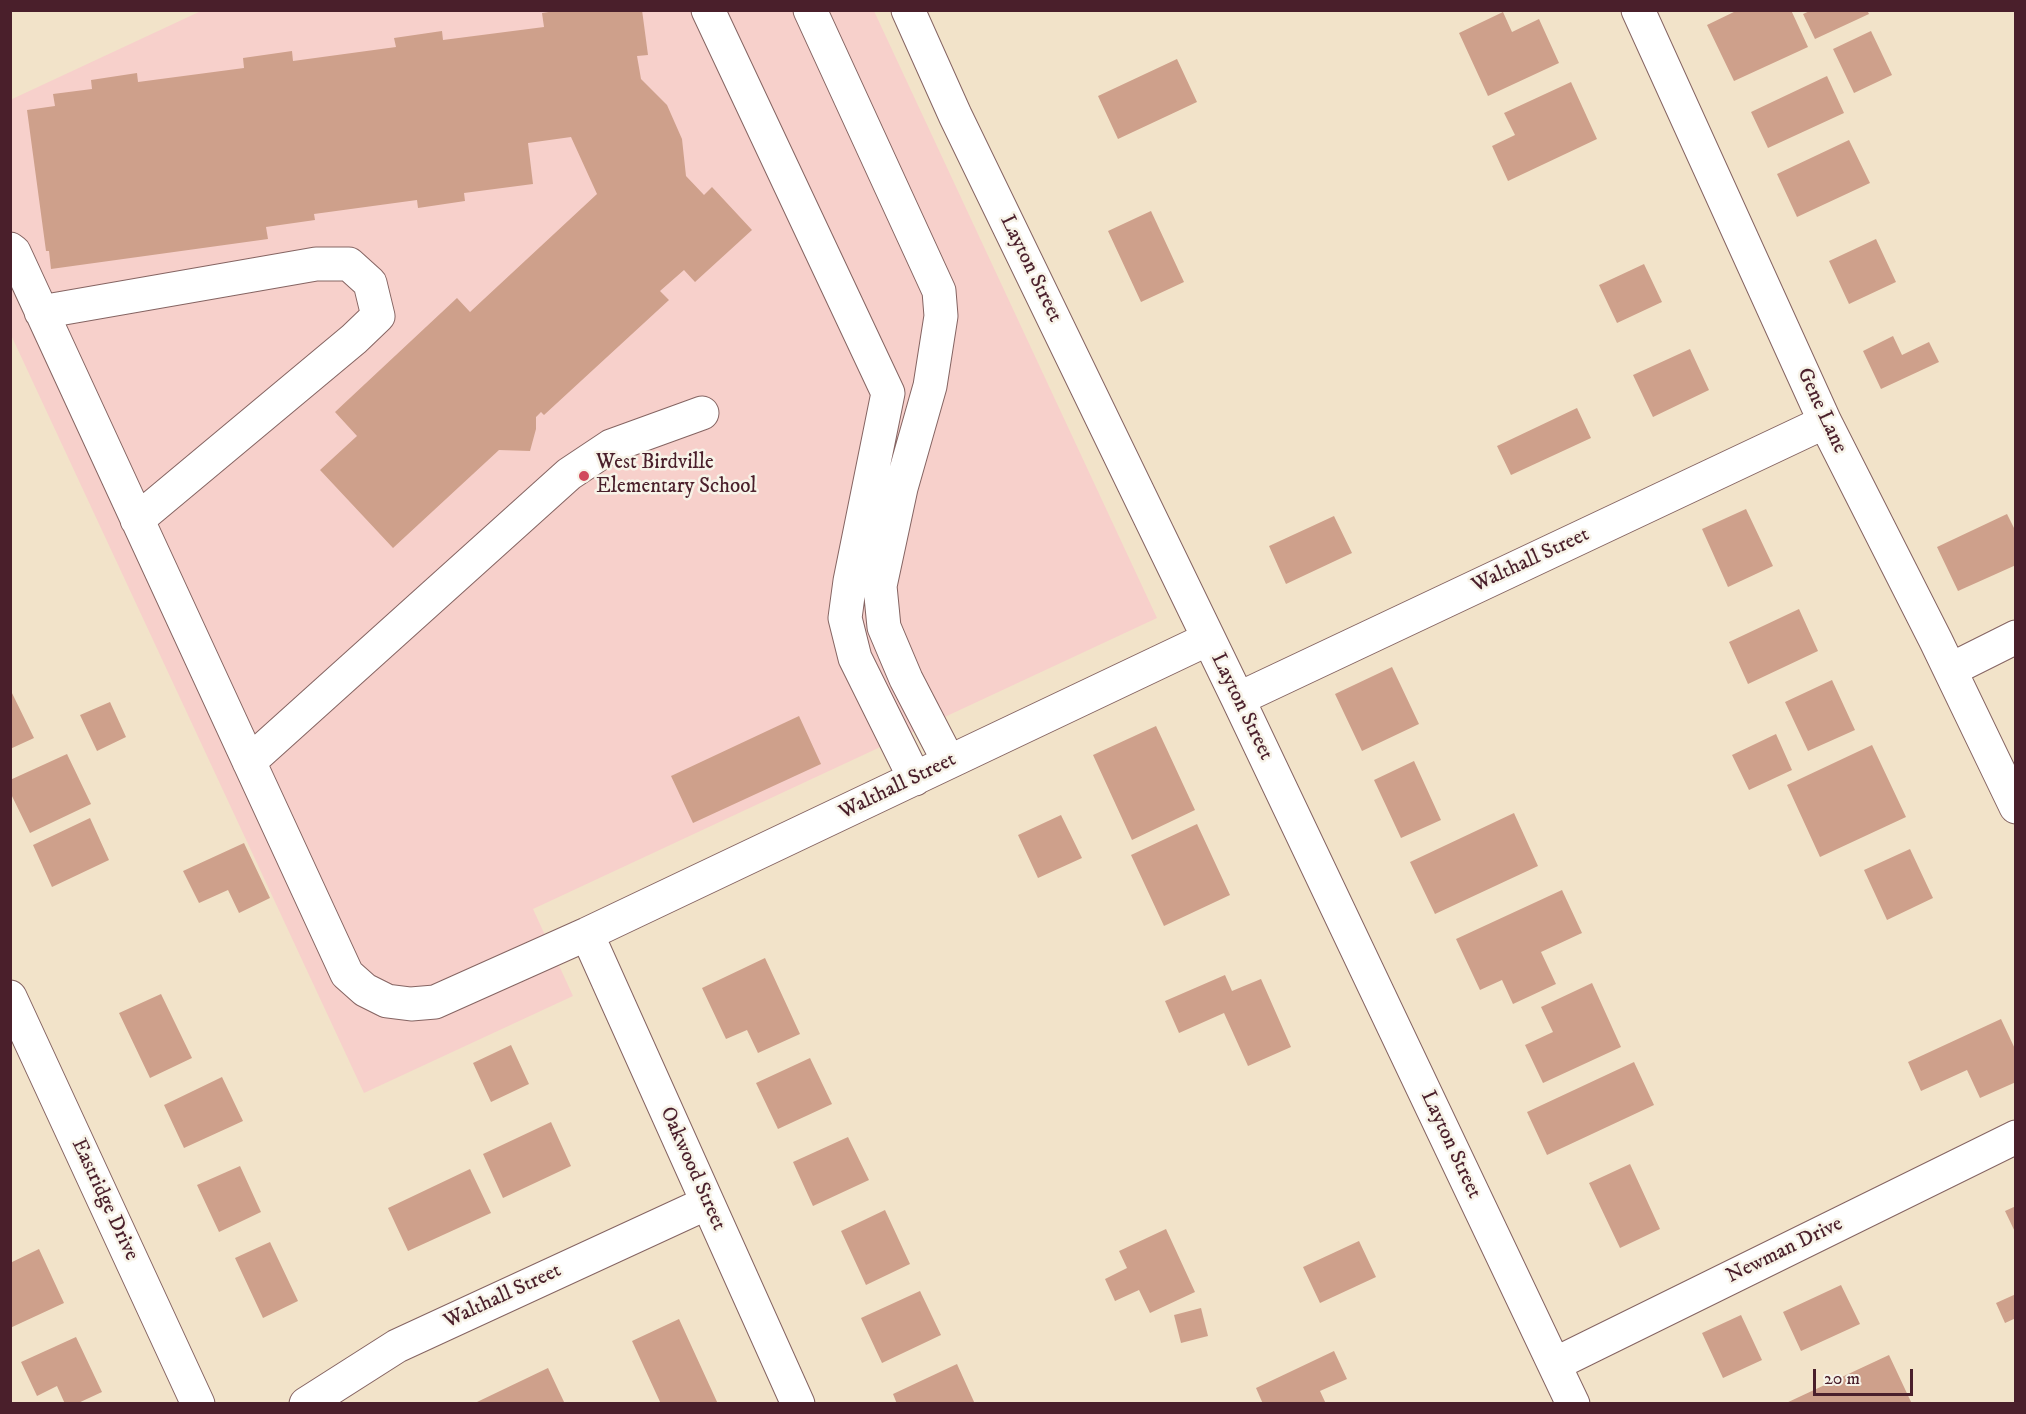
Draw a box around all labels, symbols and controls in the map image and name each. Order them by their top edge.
street label: Layton Street [993,211,1067,327]
street label: Gene Lane [1790,364,1852,458]
place label: West Birdville Elementary School [596,451,757,501]
marker: West Birdville Elementary School [577,469,591,483]
street label: Walthall Street [1468,523,1594,599]
street label: Layton Street [1204,649,1278,765]
street label: Walthall Street [836,748,960,826]
street label: Layton Street [1414,1087,1486,1203]
street label: Oakwood Street [654,1103,730,1235]
street label: Eastridge Drive [65,1135,143,1265]
street label: Newman Drive [1723,1212,1847,1290]
street label: Walthall Street [440,1259,566,1335]
scale bar [1816,1357,1916,1395]
text: 20 m [1824,1368,1860,1390]

